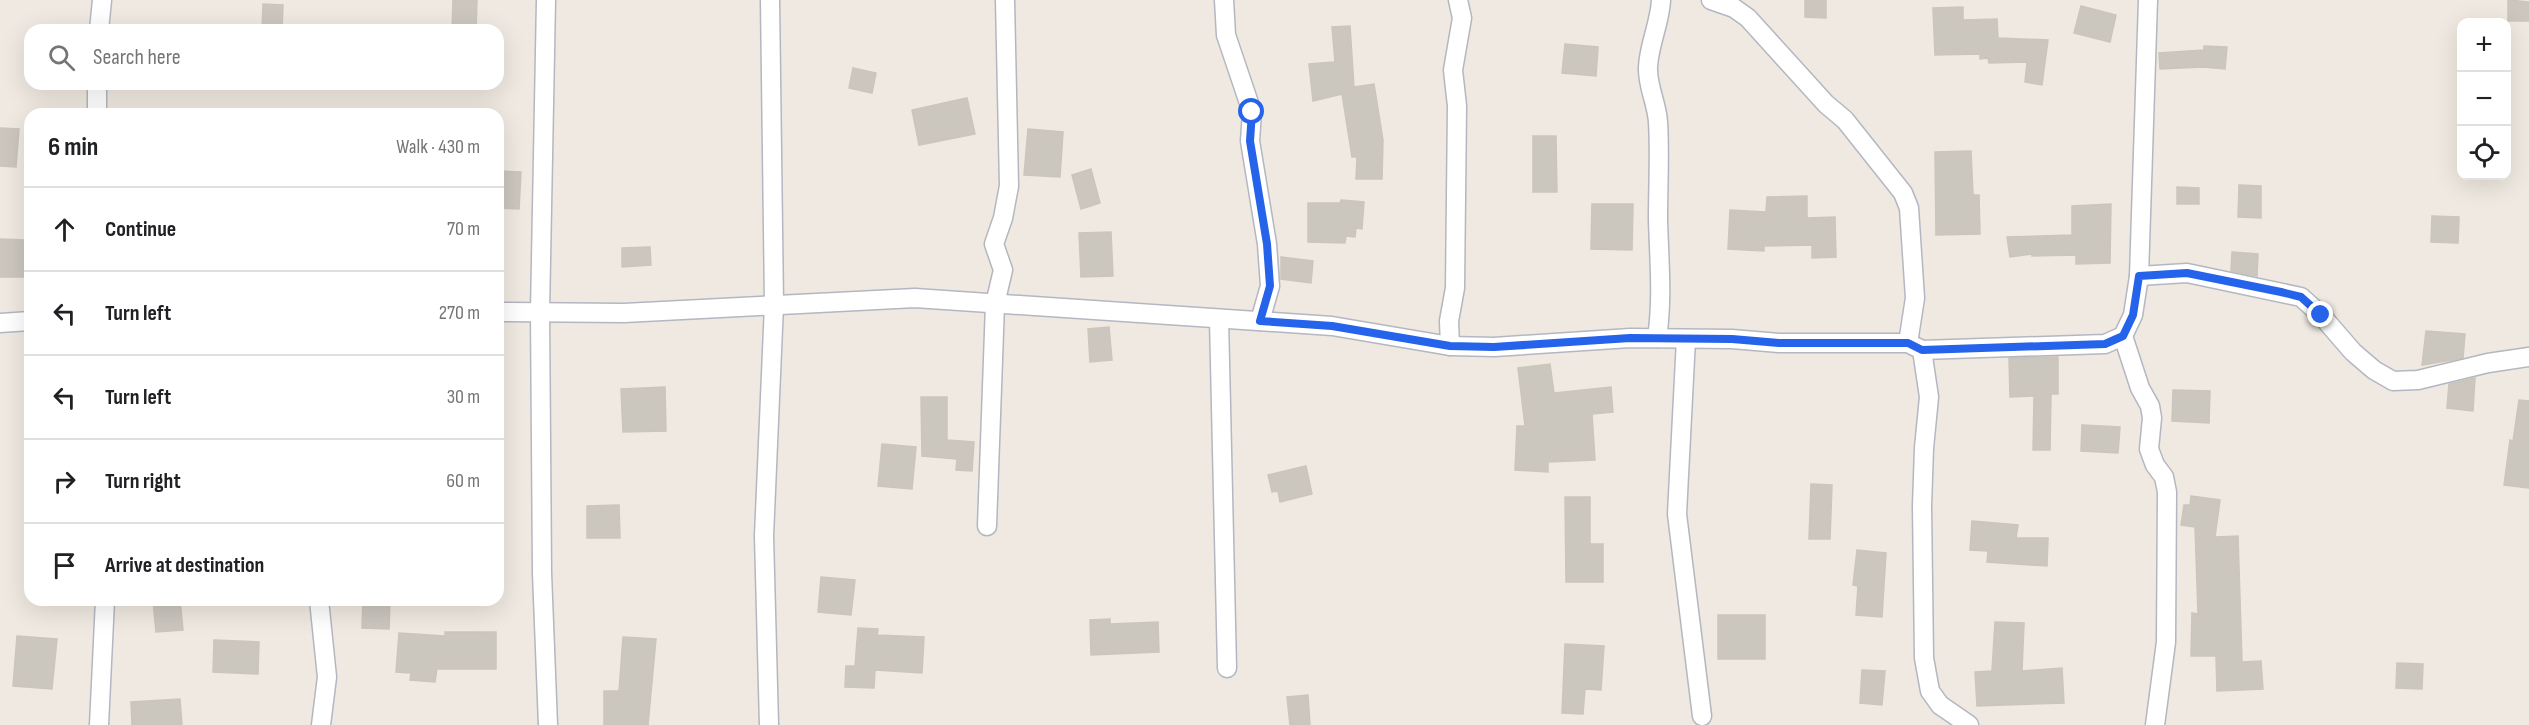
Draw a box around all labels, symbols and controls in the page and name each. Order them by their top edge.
map controls [2457,18,2511,180]
button: + [2457,18,2511,72]
search box [24,24,504,90]
icon: search [45,41,78,74]
text: Search here [93,44,180,71]
button: − [2457,72,2511,126]
route start [1238,98,1264,124]
button: locate [2457,126,2511,180]
text: 6 min [48,132,98,163]
text: Walk · 430 m [396,135,480,159]
icon: ahead [48,213,81,246]
text: Continue [105,216,176,243]
text: 70 m [447,217,480,241]
icon: left [48,297,81,330]
text: Turn left [105,300,171,327]
text: 270 m [439,301,480,325]
route end [2307,301,2333,327]
icon: left [48,381,81,414]
text: Turn left [105,384,171,411]
text: 30 m [447,385,480,409]
icon: right [48,465,81,498]
text: Turn right [105,468,181,495]
text: 60 m [446,469,480,493]
icon: arrive [48,549,81,582]
text: Arrive at destination [105,552,264,579]

